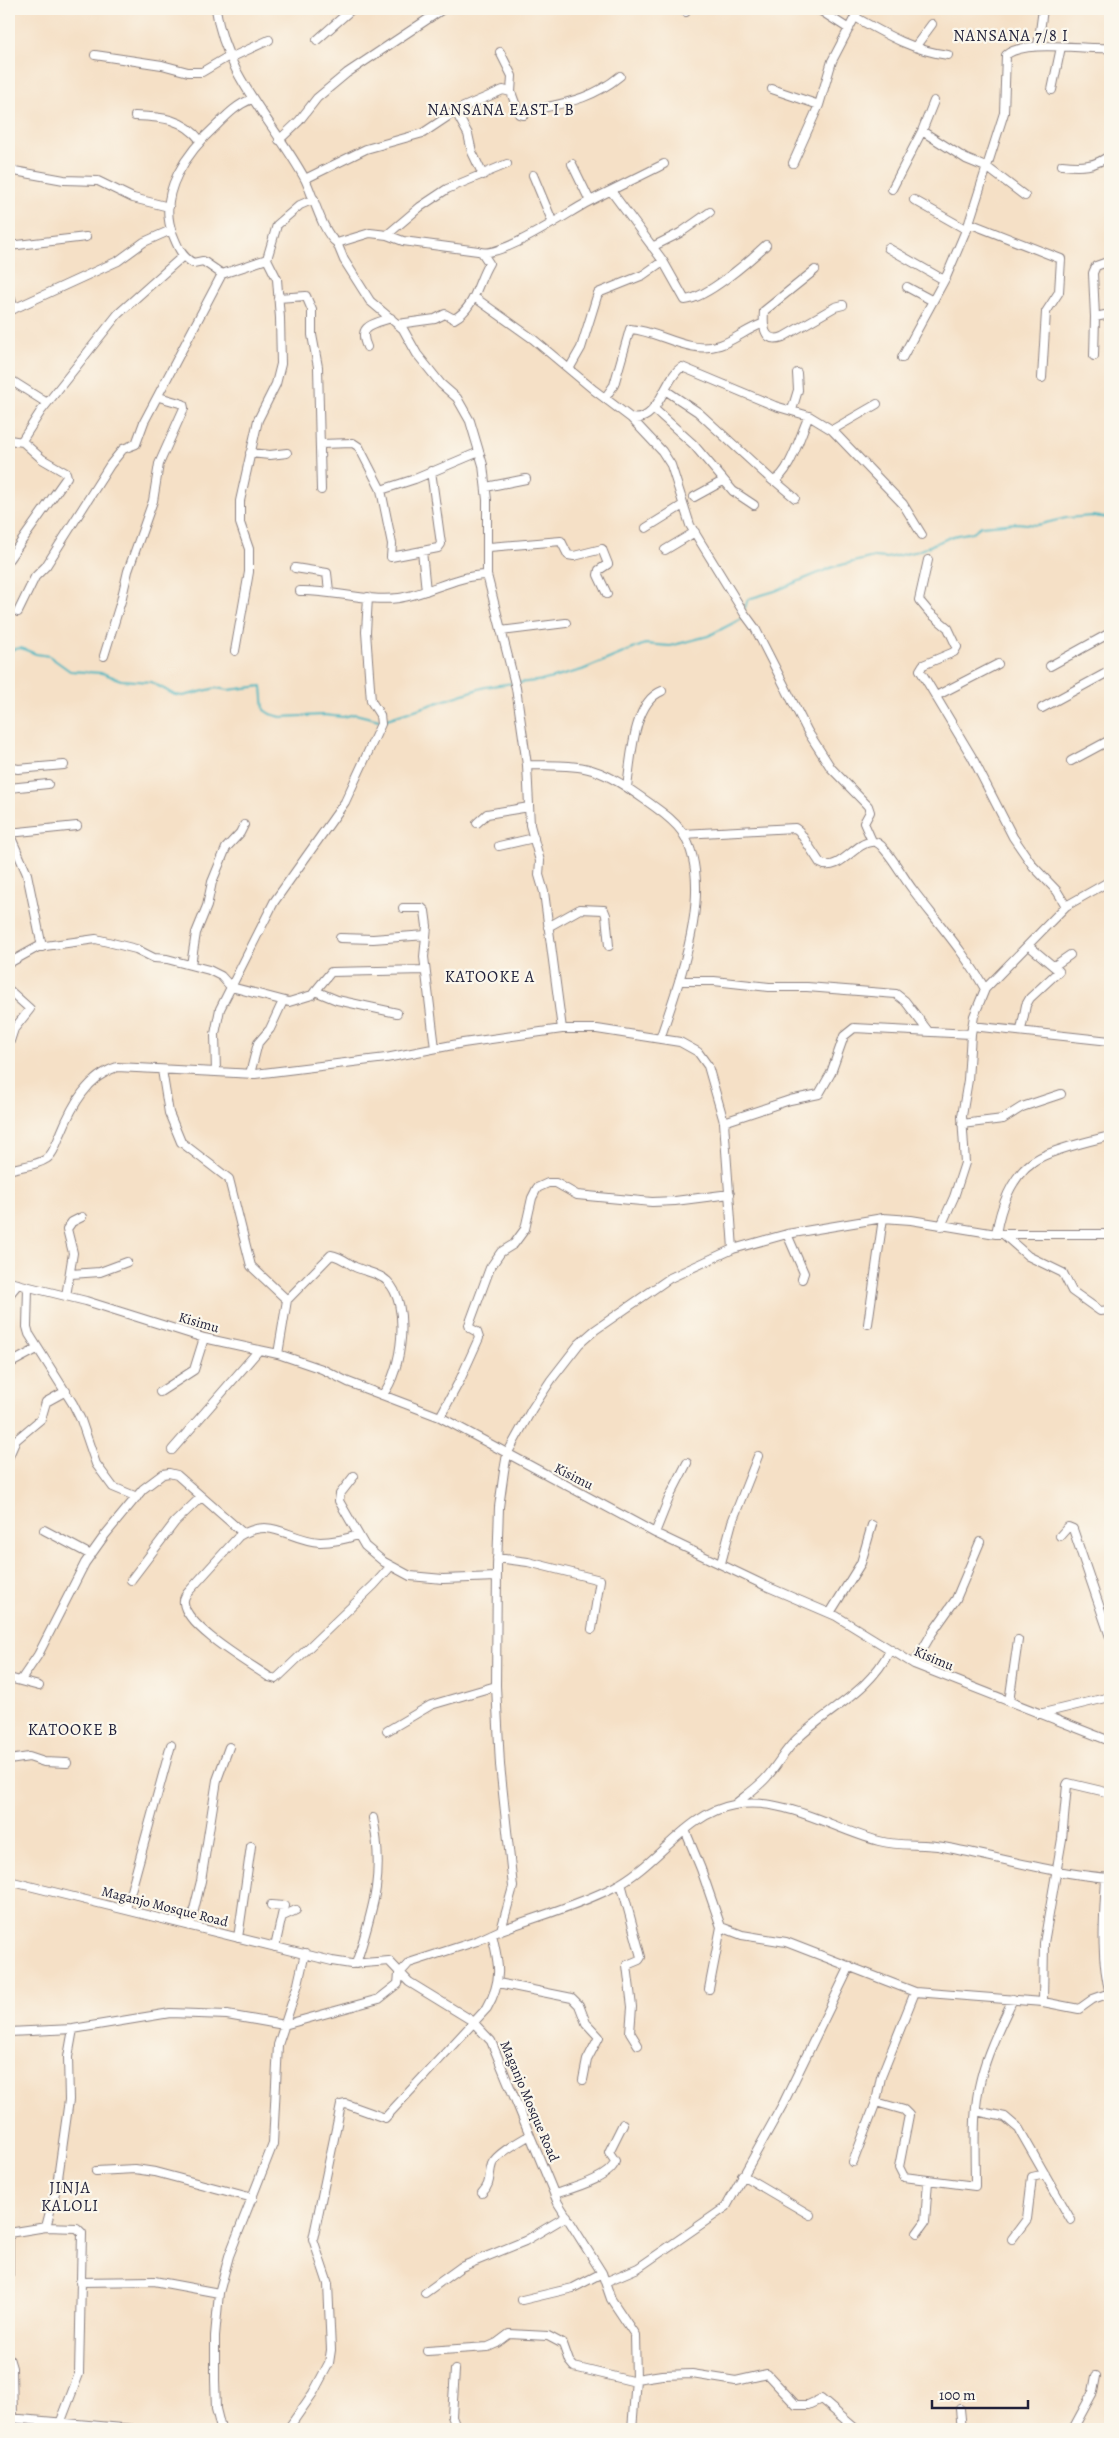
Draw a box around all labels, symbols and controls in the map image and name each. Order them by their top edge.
district label: NANSANA 7/8 I [953,25,1069,47]
district label: NANSANA EAST I B [427,99,575,121]
district label: KATOOKE A [445,966,535,988]
street label: Kisimu [176,1308,222,1337]
street label: Kisimu [551,1459,597,1495]
street label: Kisimu [911,1642,957,1675]
district label: KATOOKE B [28,1719,118,1741]
street label: Maganjo Mosque Road [100,1882,231,1932]
street label: Maganjo Mosque Road [495,2038,564,2165]
district label: JINJA KALOLI [41,2177,99,2217]
scale bar [932,2378,1028,2410]
text: 100 m [939,2385,976,2405]

